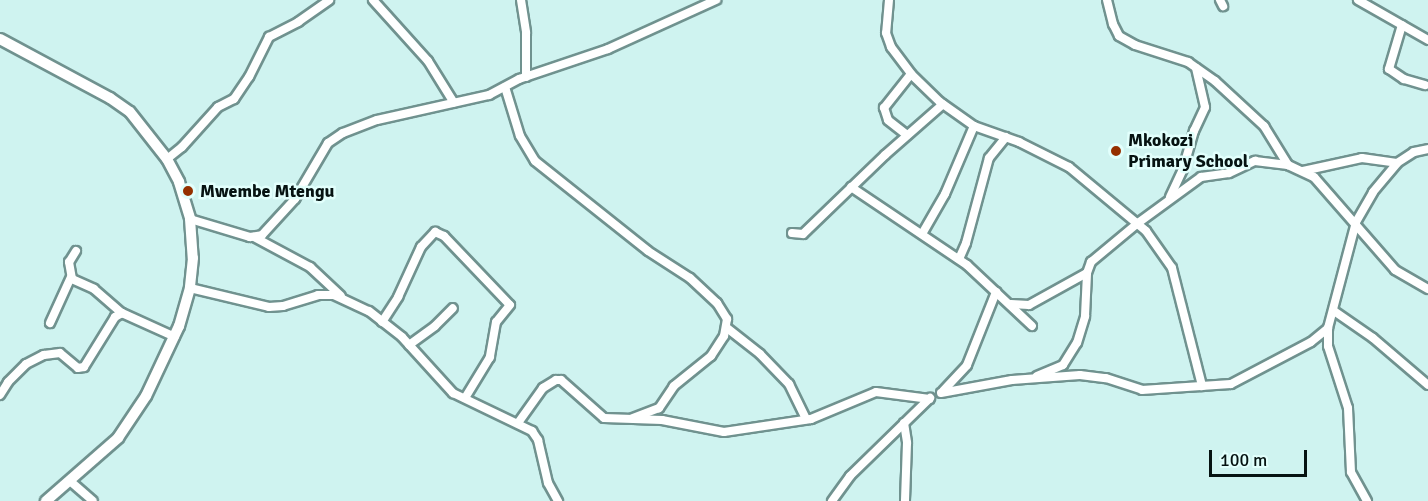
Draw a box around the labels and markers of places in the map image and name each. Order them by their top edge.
place label: Mkokozi Primary School [1128,130,1248,172]
marker: Mkokozi Primary School [1109,144,1123,158]
place label: Mwembe Mtengu [200,180,334,202]
marker: Mwembe Mtengu [181,184,195,198]

